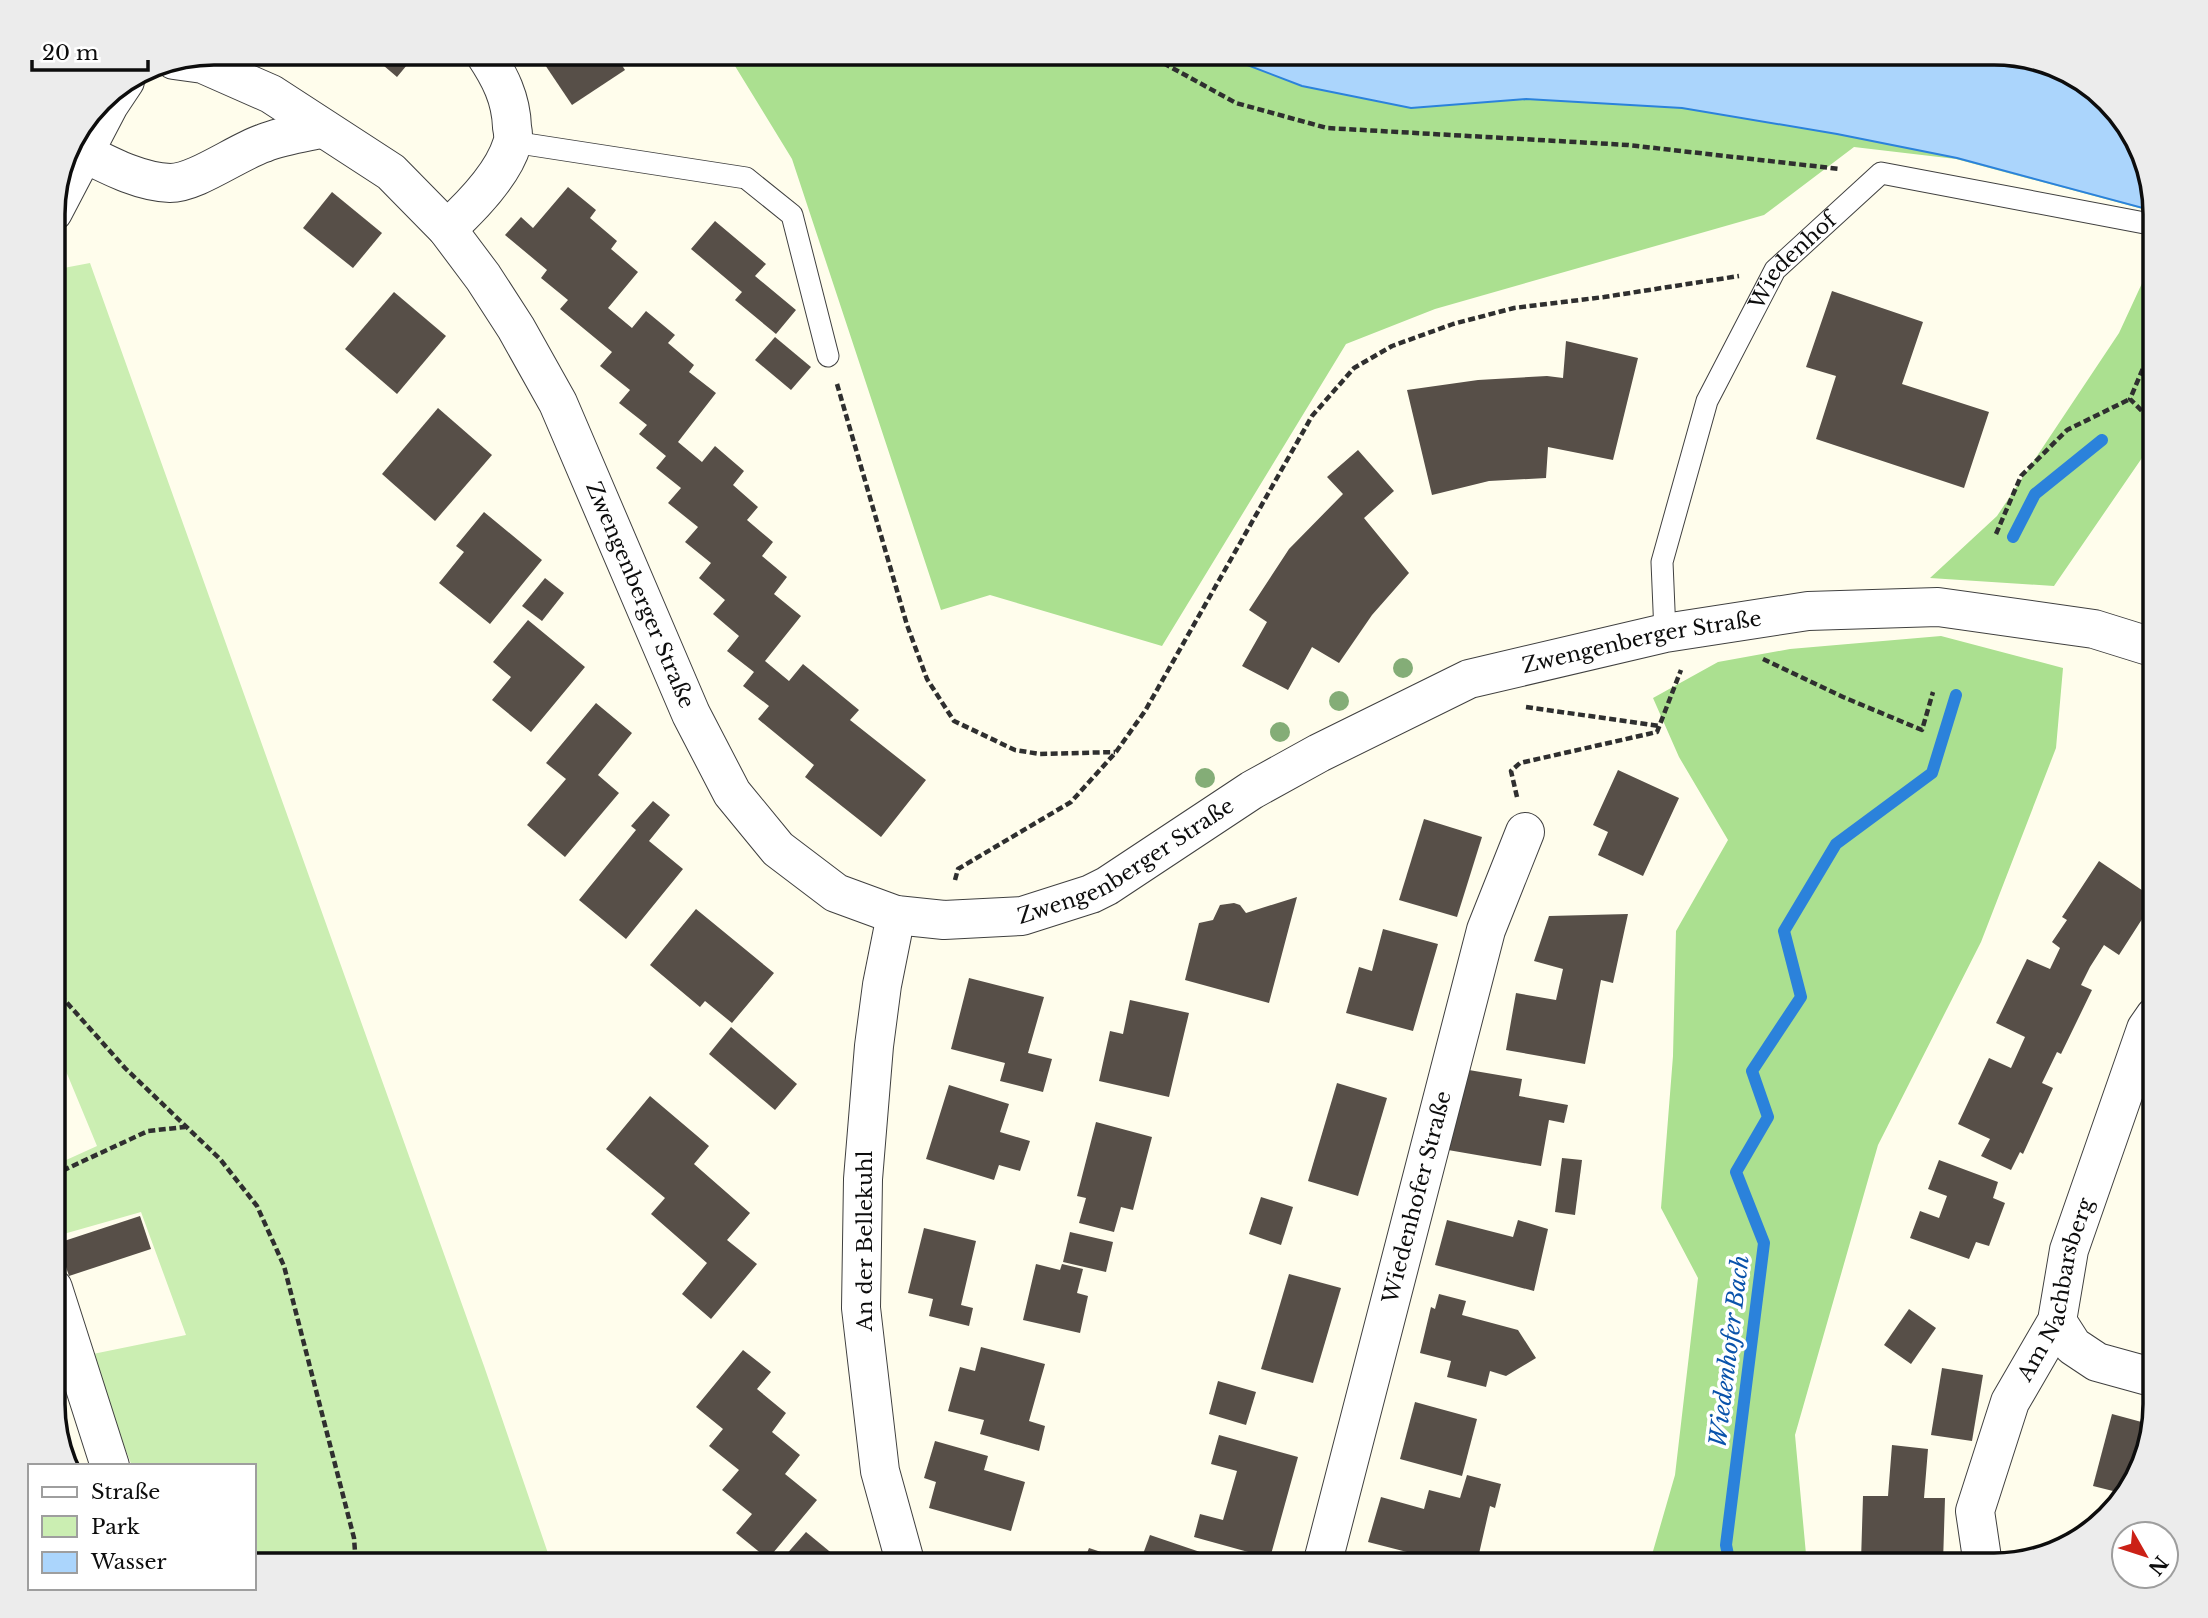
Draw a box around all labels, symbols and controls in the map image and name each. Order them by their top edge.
scale bar [32,28,147,72]
text: 20 m [42,40,99,66]
street label: Wiedenhof [1743,206,1844,315]
street label: Zwengenberger Straße [580,478,700,712]
street label: Zwengenberger Straße [1520,605,1763,679]
street label: Zwengenberger Straße [1014,793,1239,930]
street label: Wiedenhofer Straße [1377,1088,1457,1307]
street label: An der Bellekuhl [852,1151,878,1332]
street label: Am Nachbarsberg [2011,1194,2099,1387]
water label: Wiedenhofer Bach [1703,1253,1755,1449]
legend [28,1464,256,1590]
text: Straße [91,1479,160,1505]
text: Park [91,1514,140,1540]
north arrow [2110,1520,2180,1590]
text: Wasser [90,1549,167,1575]
text: N [2143,1551,2172,1580]

